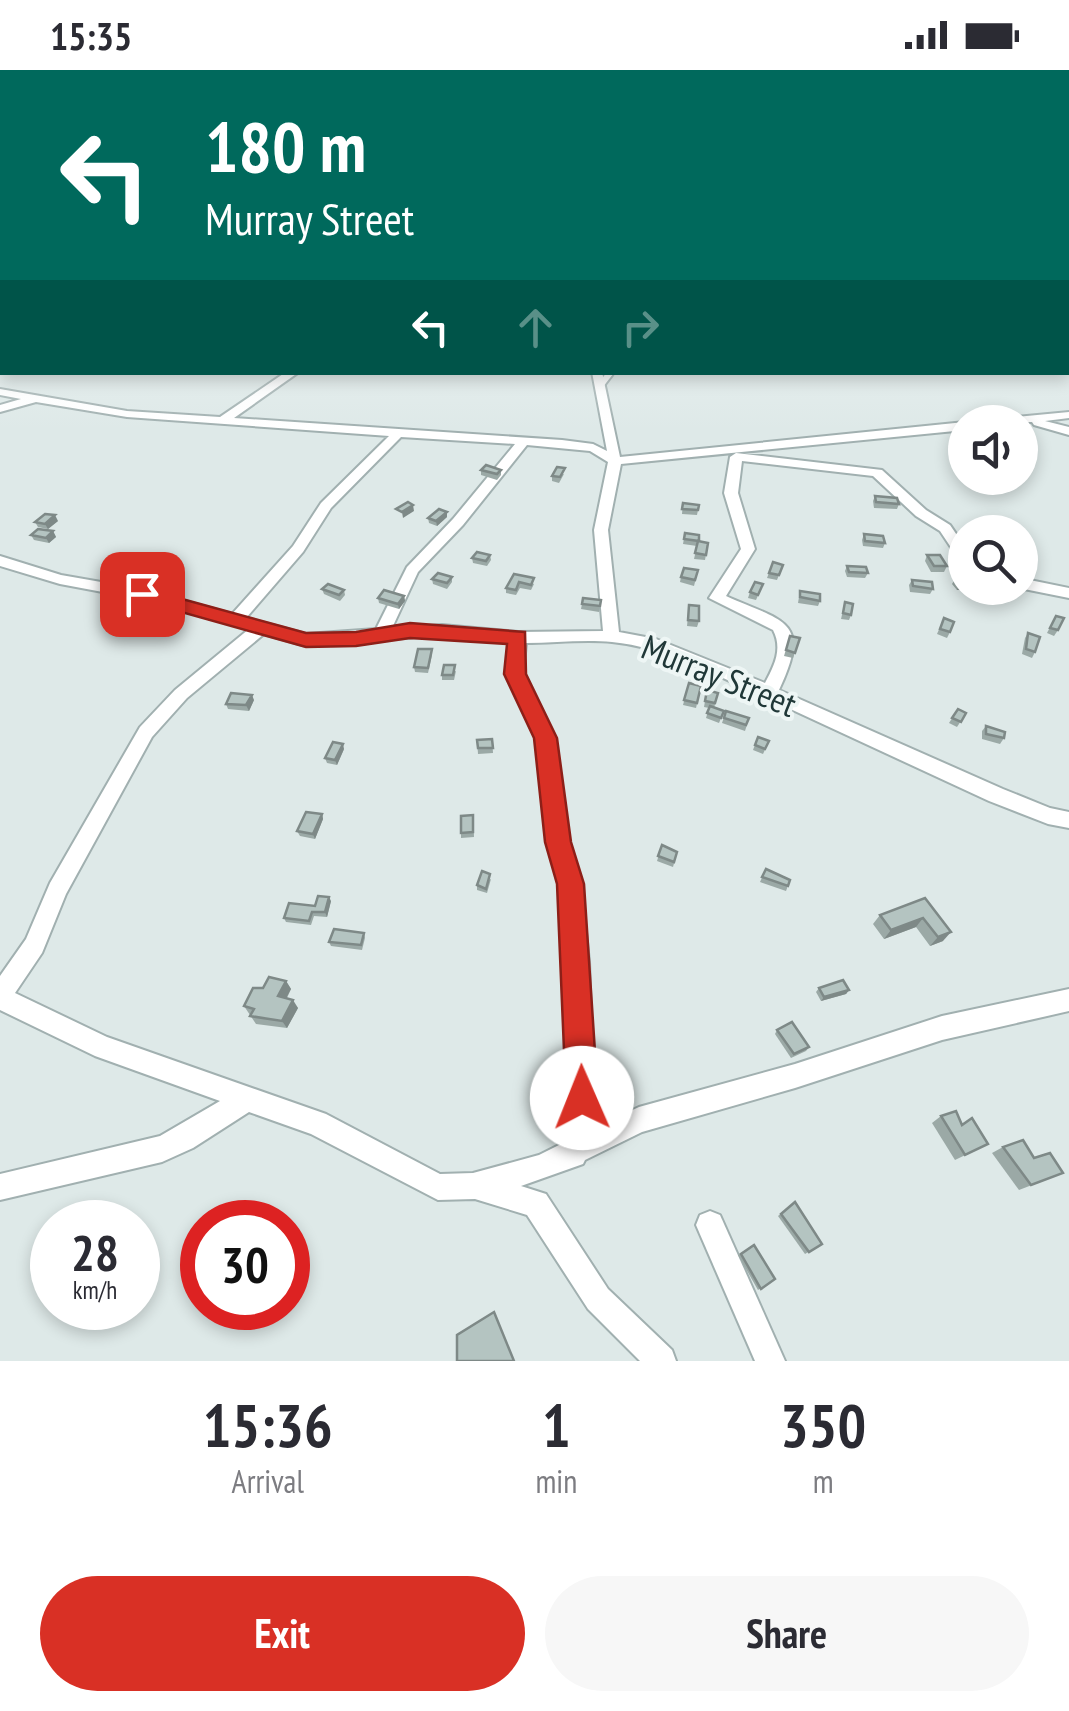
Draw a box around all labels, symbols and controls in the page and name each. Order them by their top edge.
text: 15:35 [50,11,132,60]
text: 180 m [205,101,366,191]
icon: left [40,110,170,240]
text: Murray Street [205,189,414,247]
icon: left [403,300,458,355]
icon: ahead [508,300,563,355]
icon: right [613,300,668,355]
map controls [948,405,1038,605]
button: sound [948,405,1038,495]
button: search [948,515,1038,605]
pin [100,552,185,637]
icon: arrive [115,567,170,622]
street label: Murray Street [635,623,804,727]
position arrow [530,1046,634,1150]
speed limit sign: 30 [180,1200,310,1330]
text: 28 [71,1220,119,1285]
text: km/h [73,1274,117,1306]
text: 15:36 [203,1386,333,1464]
text: 1 [542,1386,571,1464]
text: 350 [780,1386,866,1464]
text: Arrival [232,1460,304,1502]
text: min [535,1460,577,1502]
text: m [813,1460,834,1502]
button: Exit [40,1576,525,1691]
button: Share [545,1576,1029,1691]

